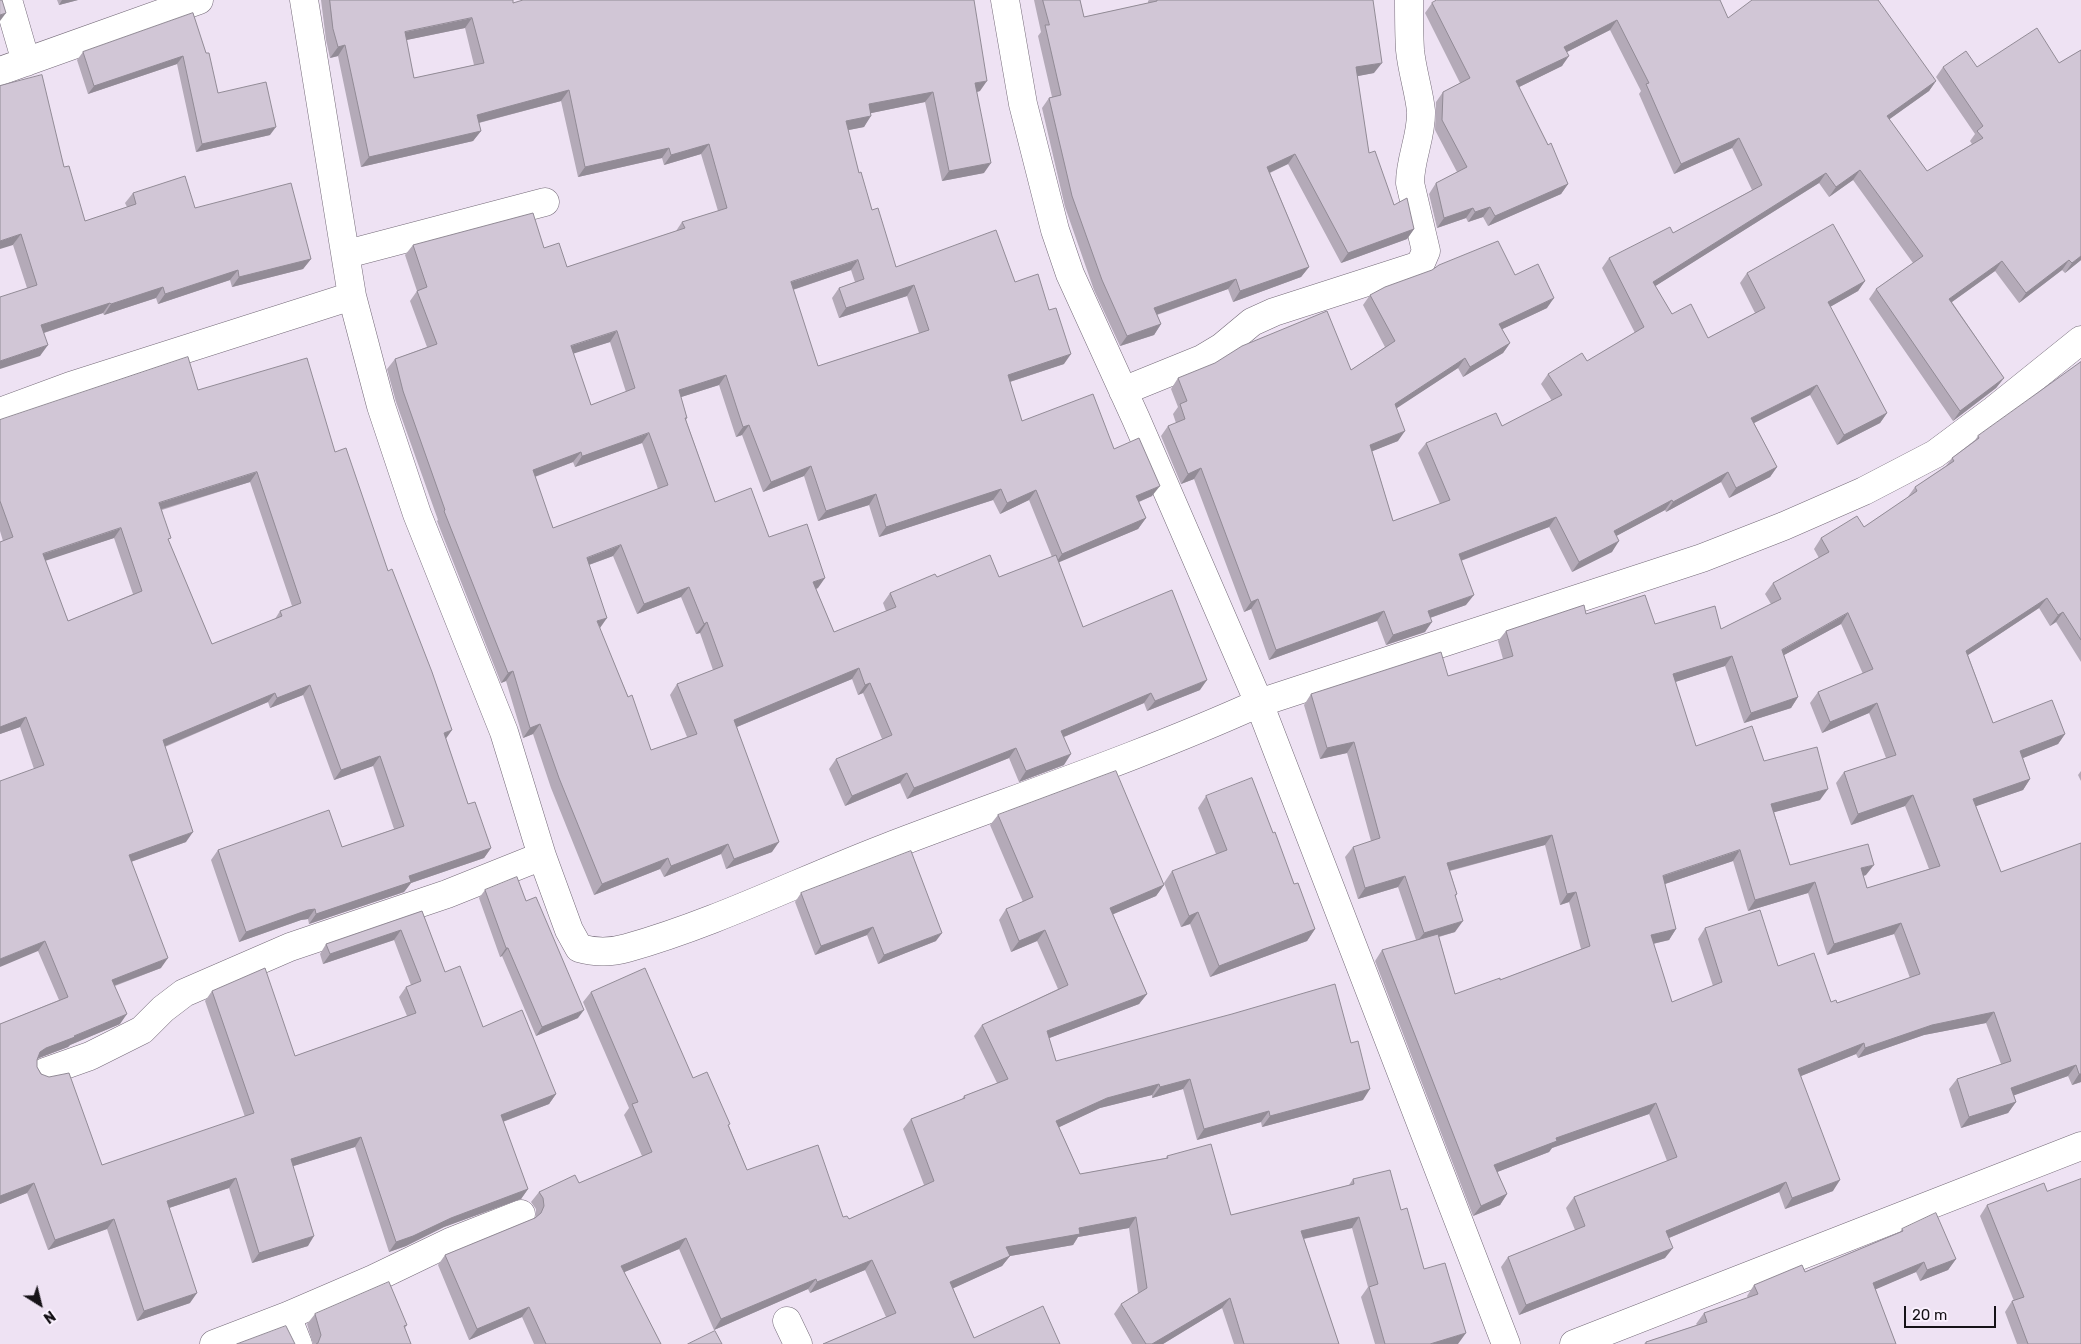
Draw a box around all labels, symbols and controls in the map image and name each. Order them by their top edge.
north arrow [15,1279,65,1329]
scale bar [1906,1296,1998,1328]
text: 20 m [1912,1306,1947,1324]
text: N [40,1307,58,1326]

